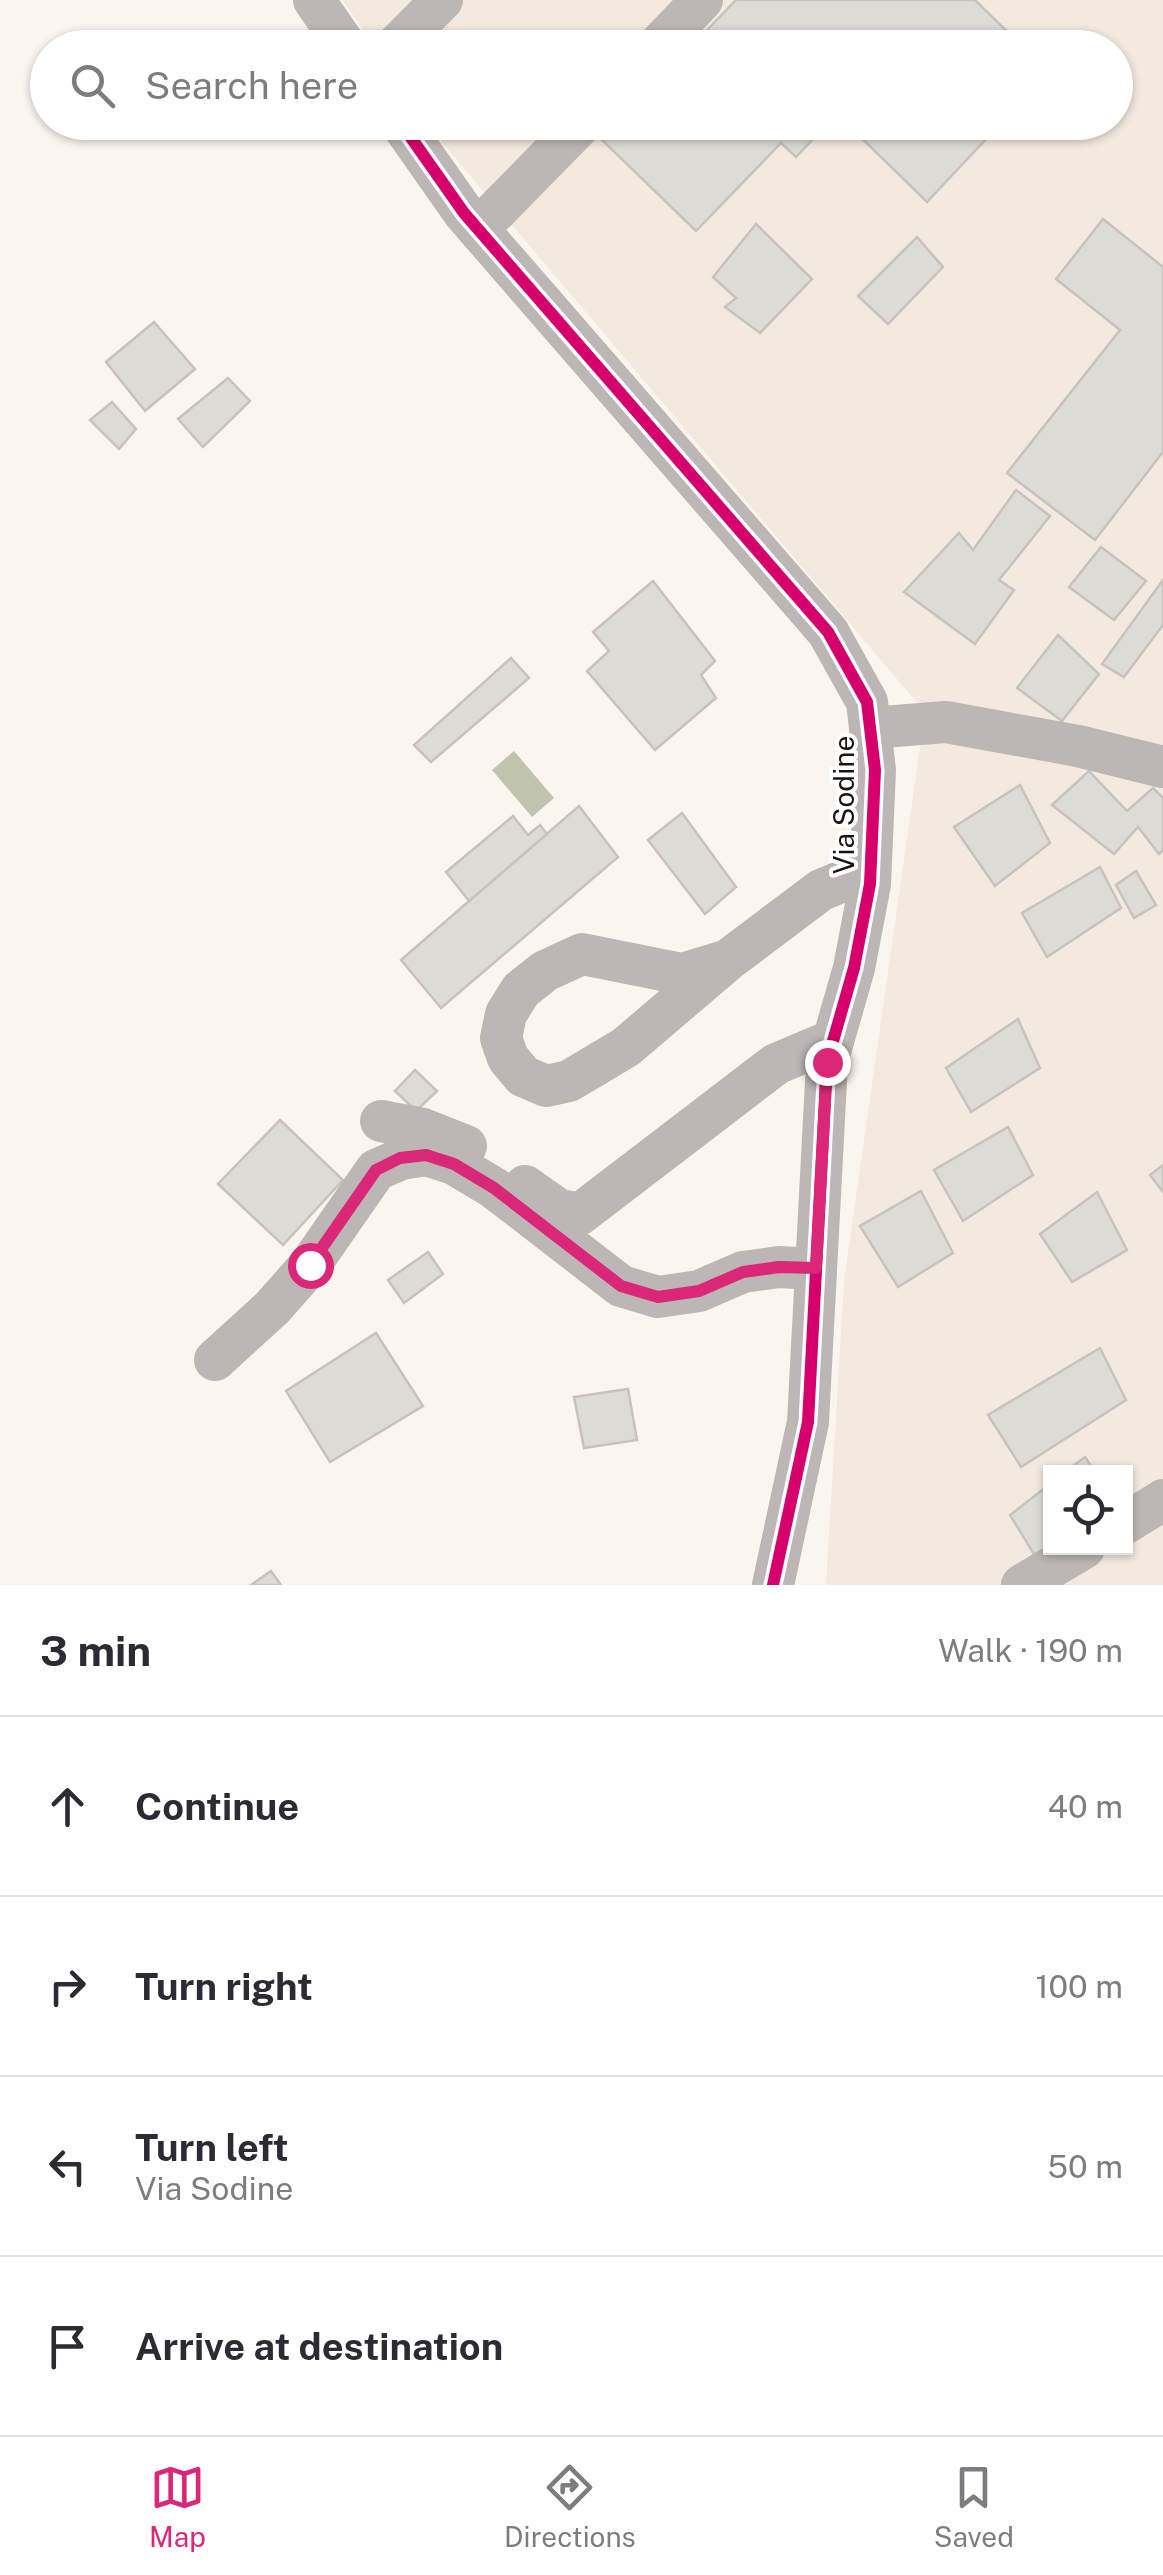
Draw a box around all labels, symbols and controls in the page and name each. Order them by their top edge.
search box [30,30,1133,140]
icon: search [65,58,120,113]
text: Search here [145,63,358,108]
street label: Via Sodine [827,736,860,874]
route end [805,1040,851,1086]
route start [288,1243,334,1289]
map controls [1043,1465,1133,1555]
button: locate [1043,1465,1133,1555]
text: 3 min [40,1626,151,1675]
text: Walk · 190 m [938,1632,1123,1669]
icon: ahead [40,1779,95,1834]
text: Continue [135,1784,299,1829]
text: 40 m [1048,1788,1123,1825]
icon: right [40,1959,95,2014]
text: Turn right [135,1964,313,2009]
text: 100 m [1036,1968,1123,2005]
text: Turn left [135,2125,289,2170]
icon: left [40,2139,95,2194]
text: 50 m [1047,2148,1123,2185]
text: Via Sodine [135,2170,293,2207]
icon: arrive [40,2319,95,2374]
text: Arrive at destination [135,2324,503,2369]
tab: Map [149,2460,206,2553]
tab: Directions [504,2460,636,2553]
tab: Saved [934,2460,1014,2553]

